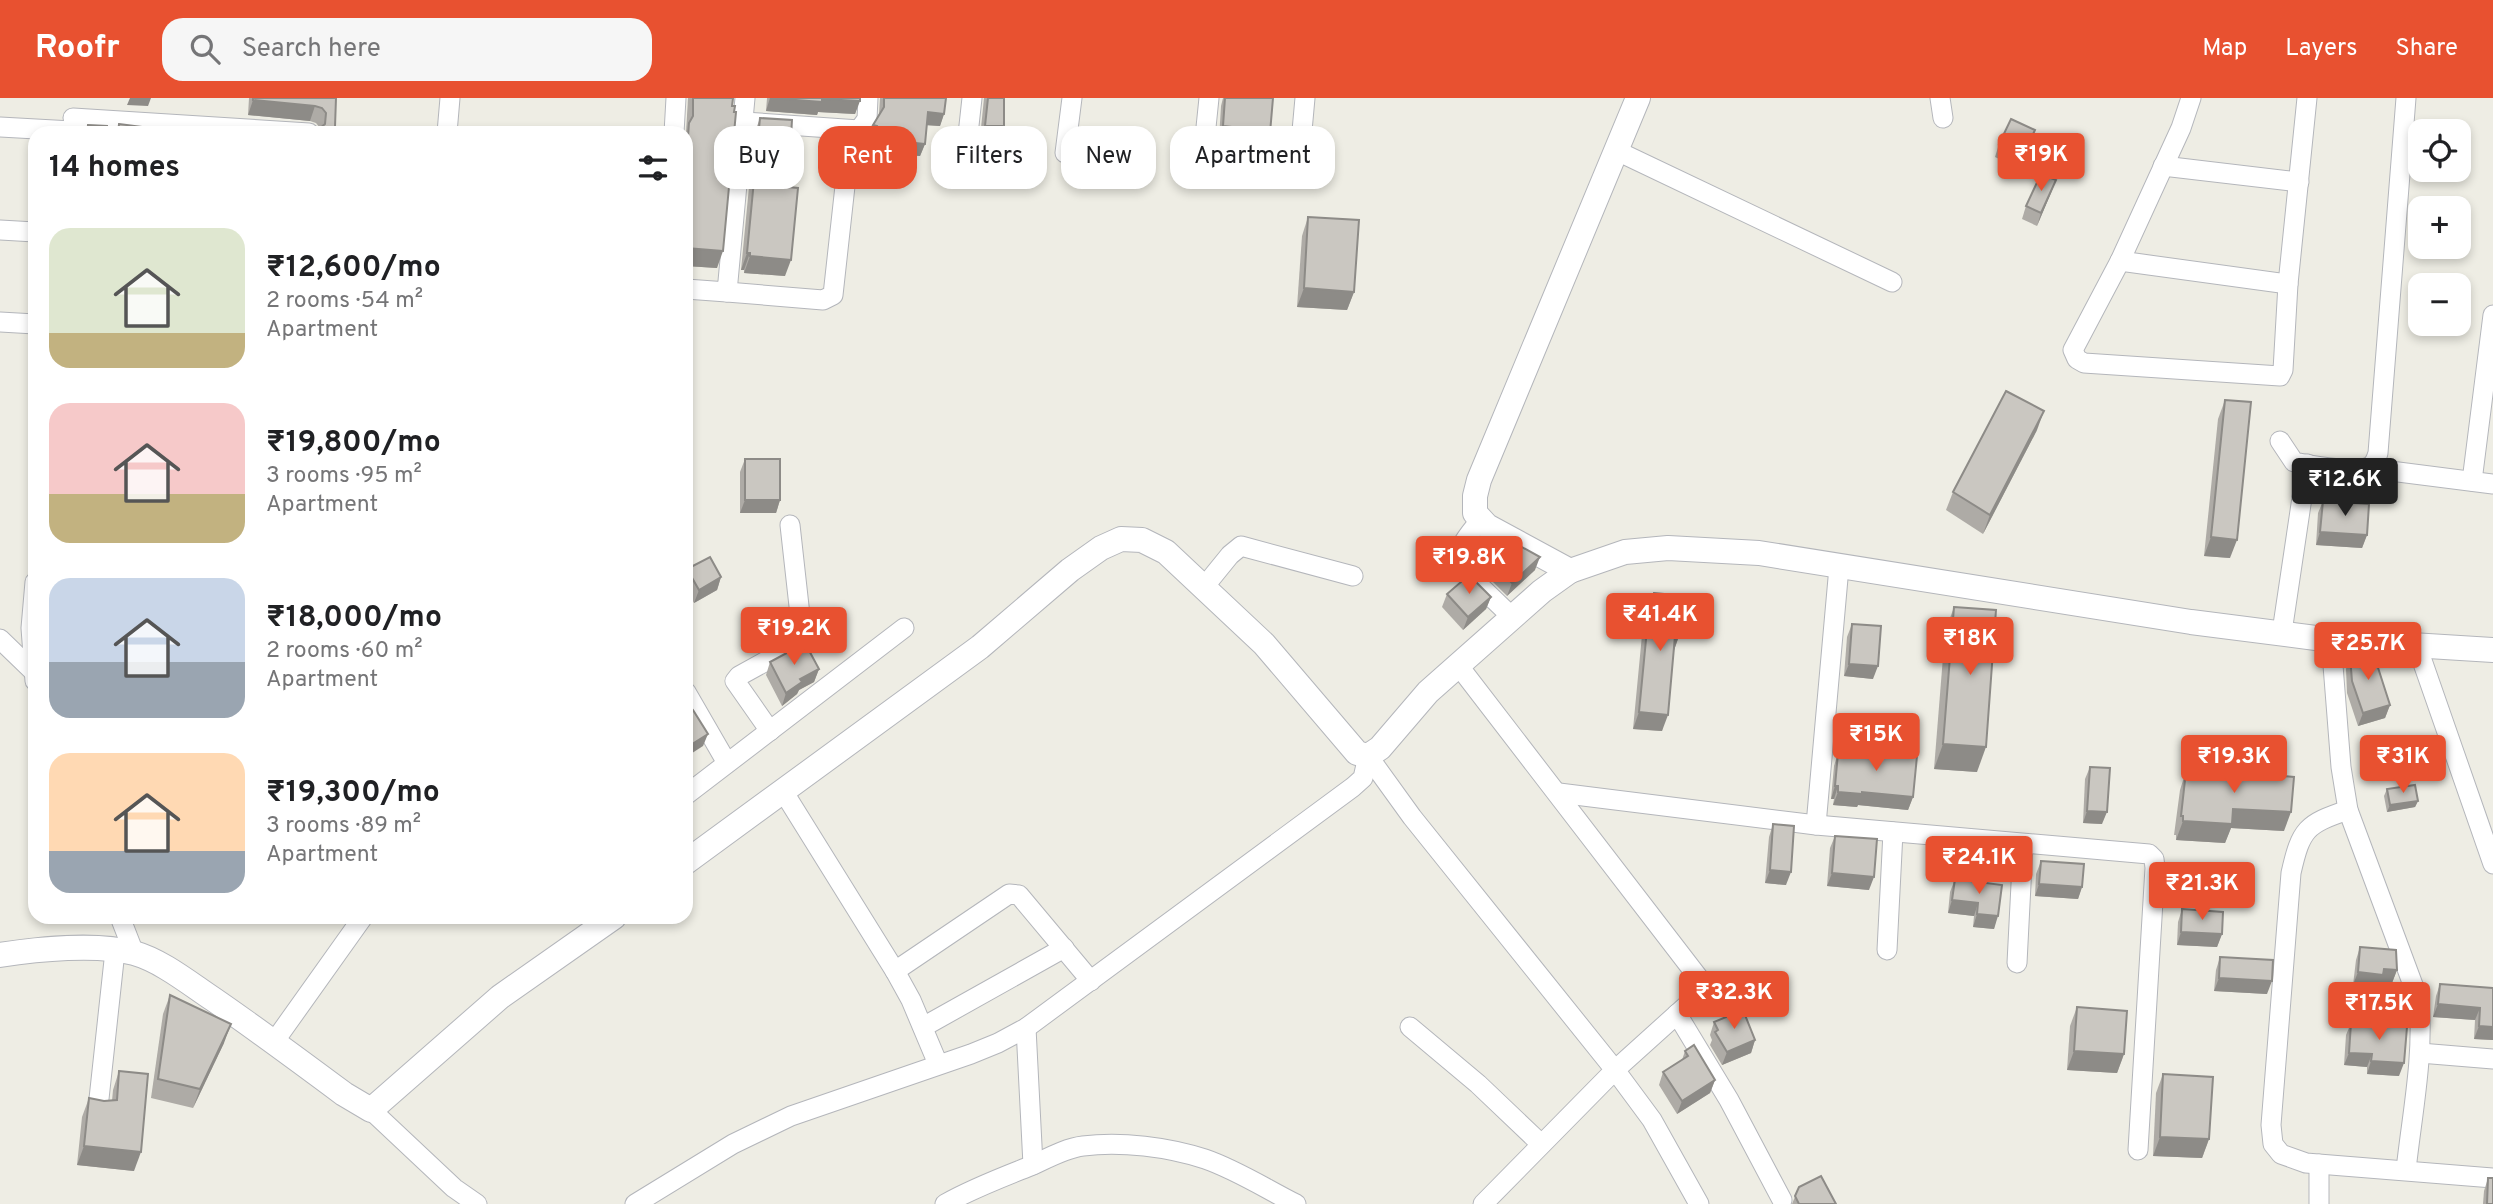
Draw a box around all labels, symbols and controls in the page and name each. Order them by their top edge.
search box [162,18,652,81]
text: Roofr [35,28,120,70]
icon: search [186,30,224,68]
text: Search here [242,33,381,66]
text: Map [2202,34,2247,64]
text: Layers [2285,34,2357,64]
text: Share [2395,34,2458,64]
map controls [2408,119,2471,336]
button: locate [2408,119,2471,182]
chip: Buy [714,126,804,189]
chip: Rent [818,126,917,189]
chip: Filters [931,126,1047,189]
chip: New [1061,126,1156,189]
chip: Apartment [1170,126,1335,189]
pin: ₹19K [2000,134,2082,193]
text: ₹19K [2014,141,2068,170]
icon: filters [634,149,672,187]
text: 14 homes [49,150,180,187]
button: + [2408,196,2471,259]
text: ₹12,600/mo [266,250,441,287]
icon: home [105,256,189,340]
button: − [2408,273,2471,336]
text: 2 rooms · 54 m² [266,287,423,316]
text: Apartment [266,316,378,345]
text: ₹19,800/mo [266,425,441,462]
icon: home [105,431,189,515]
pin: ₹12.6K [2288,458,2402,518]
text: 3 rooms · 95 m² [266,462,422,491]
text: ₹12.6K [2308,466,2382,495]
text: Apartment [266,491,378,520]
pin: ₹19.8K [1412,536,1526,596]
text: ₹19.8K [1432,544,1506,573]
pin: ₹41.4K [1603,594,1717,653]
text: ₹18,000/mo [266,600,442,637]
text: ₹41.4K [1622,601,1698,630]
icon: home [105,606,189,690]
pin: ₹19.2K [737,608,851,667]
text: ₹19.2K [757,615,831,644]
pin: ₹18K [1929,618,2011,677]
pin: ₹25.7K [2311,622,2425,682]
text: ₹18K [1943,625,1997,654]
text: ₹25.7K [2330,630,2406,659]
text: 2 rooms · 60 m² [266,637,423,666]
text: Apartment [266,666,378,695]
pin: ₹15K [1835,714,1917,773]
text: ₹15K [1849,721,1903,750]
pin: ₹19.3K [2177,736,2291,795]
pin: ₹31K [2362,736,2444,795]
text: ₹19.3K [2197,743,2271,772]
text: ₹31K [2376,743,2430,772]
text: ₹19,300/mo [266,775,440,812]
icon: home [105,781,189,865]
text: 3 rooms · 89 m² [266,812,421,841]
pin: ₹24.1K [1922,836,2036,896]
text: Apartment [266,841,378,870]
text: ₹24.1K [1942,844,2016,873]
pin: ₹21.3K [2145,862,2259,922]
text: ₹21.3K [2165,870,2239,899]
pin: ₹32.3K [1677,972,1791,1031]
text: ₹32.3K [1695,979,1773,1008]
pin: ₹17.5K [2322,982,2436,1042]
text: ₹17.5K [2344,990,2414,1019]

